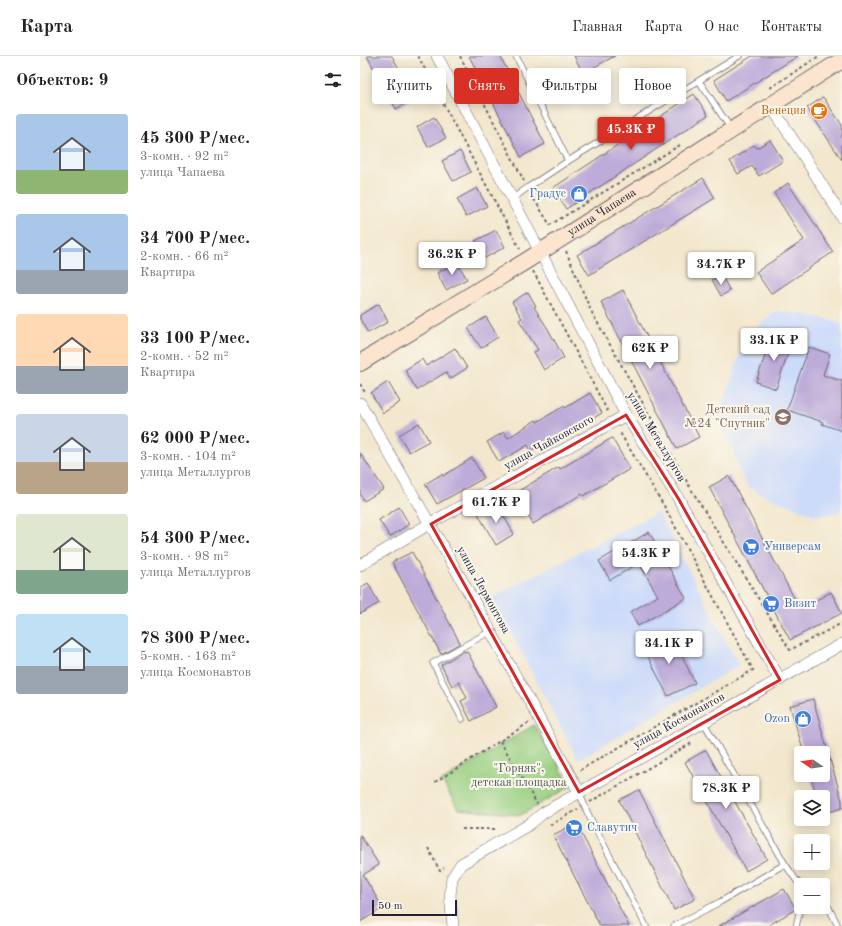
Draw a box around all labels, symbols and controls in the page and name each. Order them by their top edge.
text: Карта [20,18,73,37]
text: Главная [572,20,622,34]
text: Карта [644,20,682,34]
text: О нас [704,20,739,34]
text: Контакты [761,20,822,34]
chip: Купить [372,68,446,104]
chip: Снять [454,68,519,104]
chip: Фильтры [527,68,611,104]
chip: Новое [619,68,686,104]
icon: filters [322,69,344,91]
text: Объектов: 9 [16,72,108,89]
cafe icon: Венеция [809,101,829,121]
place label: Венеция [761,105,806,117]
pin: 45.3K ₽ [594,117,668,151]
text: 45.3K ₽ [606,123,656,136]
icon: home [48,130,96,178]
text: 45 300 ₽/мес. [140,130,250,147]
text: 3-комн. · 92 m² [140,150,228,163]
text: улица Чапаева [140,166,225,179]
shop icon: Градус [569,184,589,204]
street label: улица Чапаева [566,186,639,239]
place label: Градус [529,188,566,200]
icon: home [48,230,96,278]
text: 34 700 ₽/мес. [140,230,250,247]
pin: 36.2K ₽ [415,242,489,276]
text: 36.2K ₽ [427,248,477,261]
text: 2-комн. · 66 m² [140,250,228,263]
pin: 34.7K ₽ [684,252,758,286]
text: 34.7K ₽ [696,258,746,271]
text: Квартира [140,266,195,279]
pin: 33.1K ₽ [737,328,811,362]
icon: home [48,330,96,378]
text: 33 100 ₽/мес. [140,330,250,347]
text: 33.1K ₽ [749,334,799,347]
pin: 62K ₽ [622,336,678,370]
text: 62K ₽ [631,342,669,355]
text: 2-комн. · 52 m² [140,350,228,363]
text: Квартира [140,366,195,379]
street label: улица Металлургов [625,390,688,484]
place label: Детский сад №24 "Спутник" [685,404,770,430]
school or university icon: Детский сад №24 "Спутник" [773,407,793,427]
street label: улица Чайковского [502,413,596,473]
icon: home [48,430,96,478]
text: 62 000 ₽/мес. [140,430,250,447]
text: 3-комн. · 104 m² [140,450,236,463]
text: улица Металлургов [140,466,251,479]
pin: 61.7K ₽ [459,490,533,524]
text: 61.7K ₽ [471,496,521,509]
icon: home [48,530,96,578]
text: 54 300 ₽/мес. [140,530,250,547]
supermarket icon: Универсам [741,537,761,557]
pin: 54.3K ₽ [609,541,683,575]
place label: Универсам [764,541,821,553]
street label: улица Лермонтова [454,544,512,636]
text: 54.3K ₽ [621,547,671,560]
text: 3-комн. · 98 m² [140,550,228,563]
text: улица Металлургов [140,566,251,579]
supermarket icon: Визит [761,594,781,614]
place label: Визит [784,598,816,610]
icon: home [48,630,96,678]
text: 78 300 ₽/мес. [140,630,250,647]
pin: 34.1K ₽ [632,631,706,665]
text: 34.1K ₽ [644,637,694,650]
text: 5-комн. · 163 m² [140,650,236,663]
text: улица Космонавтов [140,666,251,679]
street label: улица Космонавтов [631,691,727,751]
shop icon: Ozon [793,709,813,729]
place label: Ozon [764,713,791,725]
north arrow [794,746,830,782]
map controls [794,746,830,914]
park label: "Горняк", детская площадка [471,763,567,789]
pin: 78.3K ₽ [689,776,763,810]
text: 78.3K ₽ [701,782,751,795]
button: layers [794,790,830,826]
supermarket icon: Славутич [564,818,584,838]
place label: Славутич [587,822,637,834]
button: + [794,834,830,870]
button: − [794,878,830,914]
scale bar [372,898,457,917]
text: 50 m [378,901,403,912]

